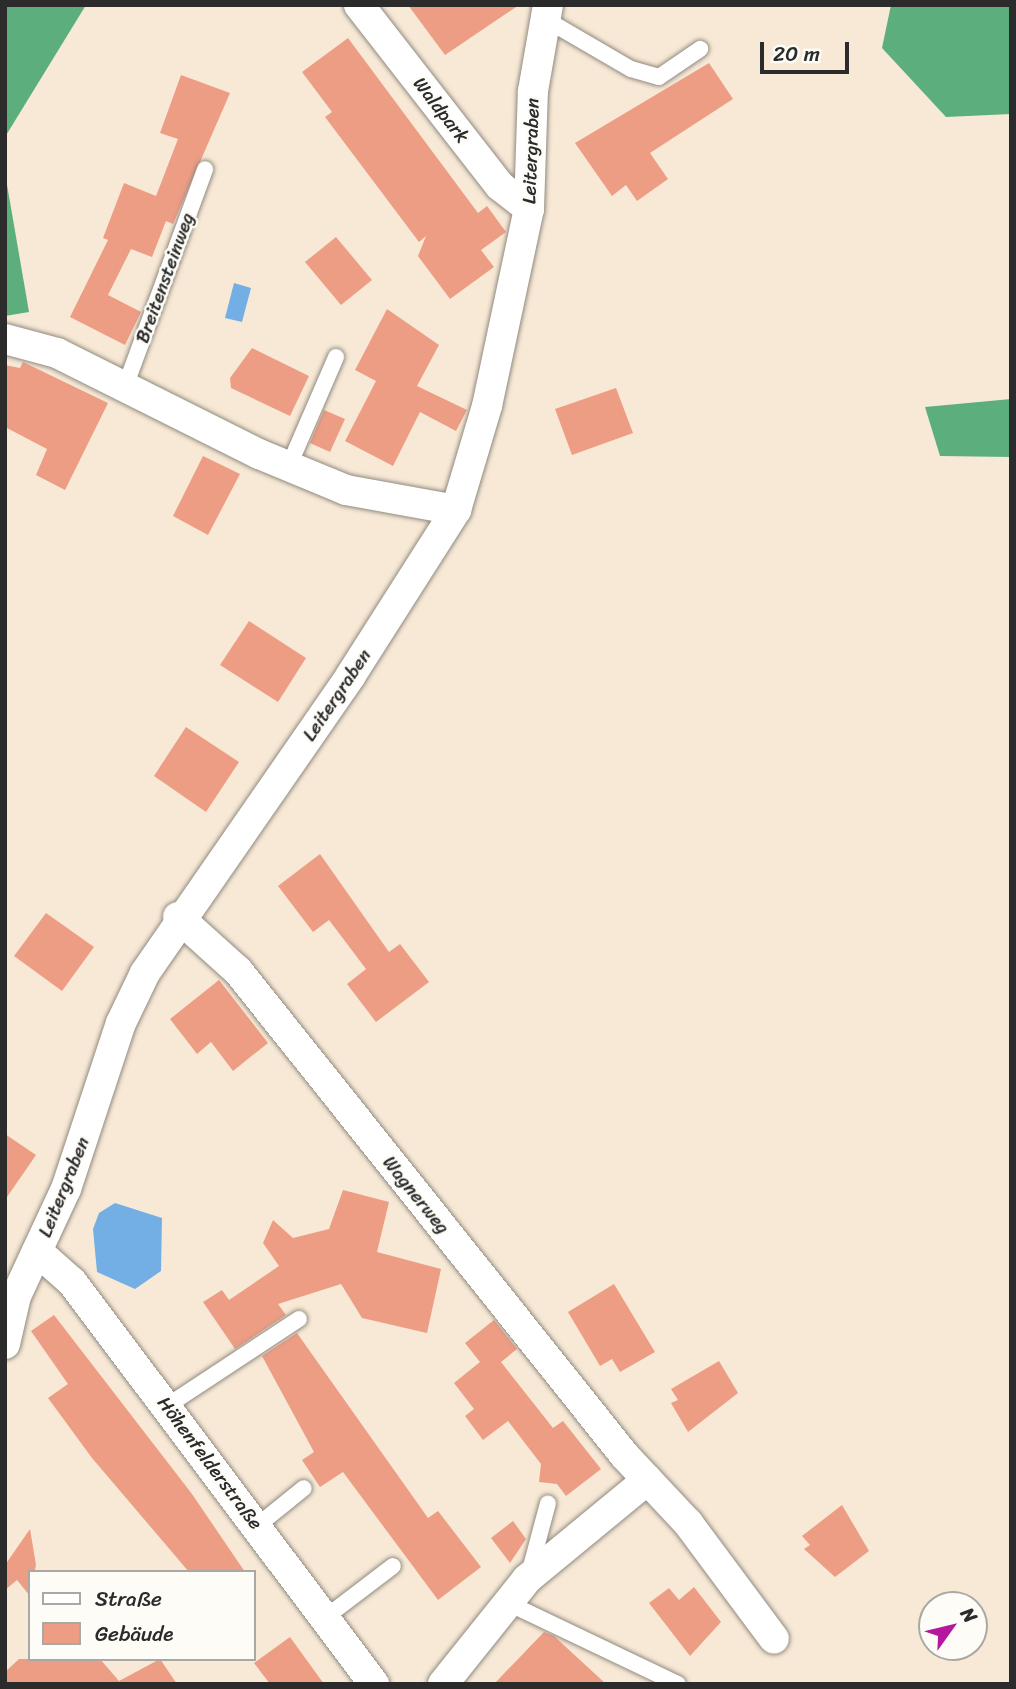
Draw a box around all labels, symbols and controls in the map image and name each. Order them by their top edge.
scale bar [764,28,853,72]
text: 20 m [773,35,820,73]
street label: Waldpark [408,73,474,147]
street label: Leitergraben [518,98,544,204]
street label: Breitensteinweg [131,210,199,346]
street label: Leitergraben [298,645,376,745]
street label: Leitergraben [34,1134,94,1240]
street label: Wagnerweg [378,1152,454,1238]
street label: Höhenfelderstraße [153,1392,267,1534]
legend [28,1570,256,1661]
text: Straße [95,1580,162,1618]
north arrow [918,1591,988,1661]
text: N [952,1600,987,1630]
text: Gebäude [95,1615,173,1653]

